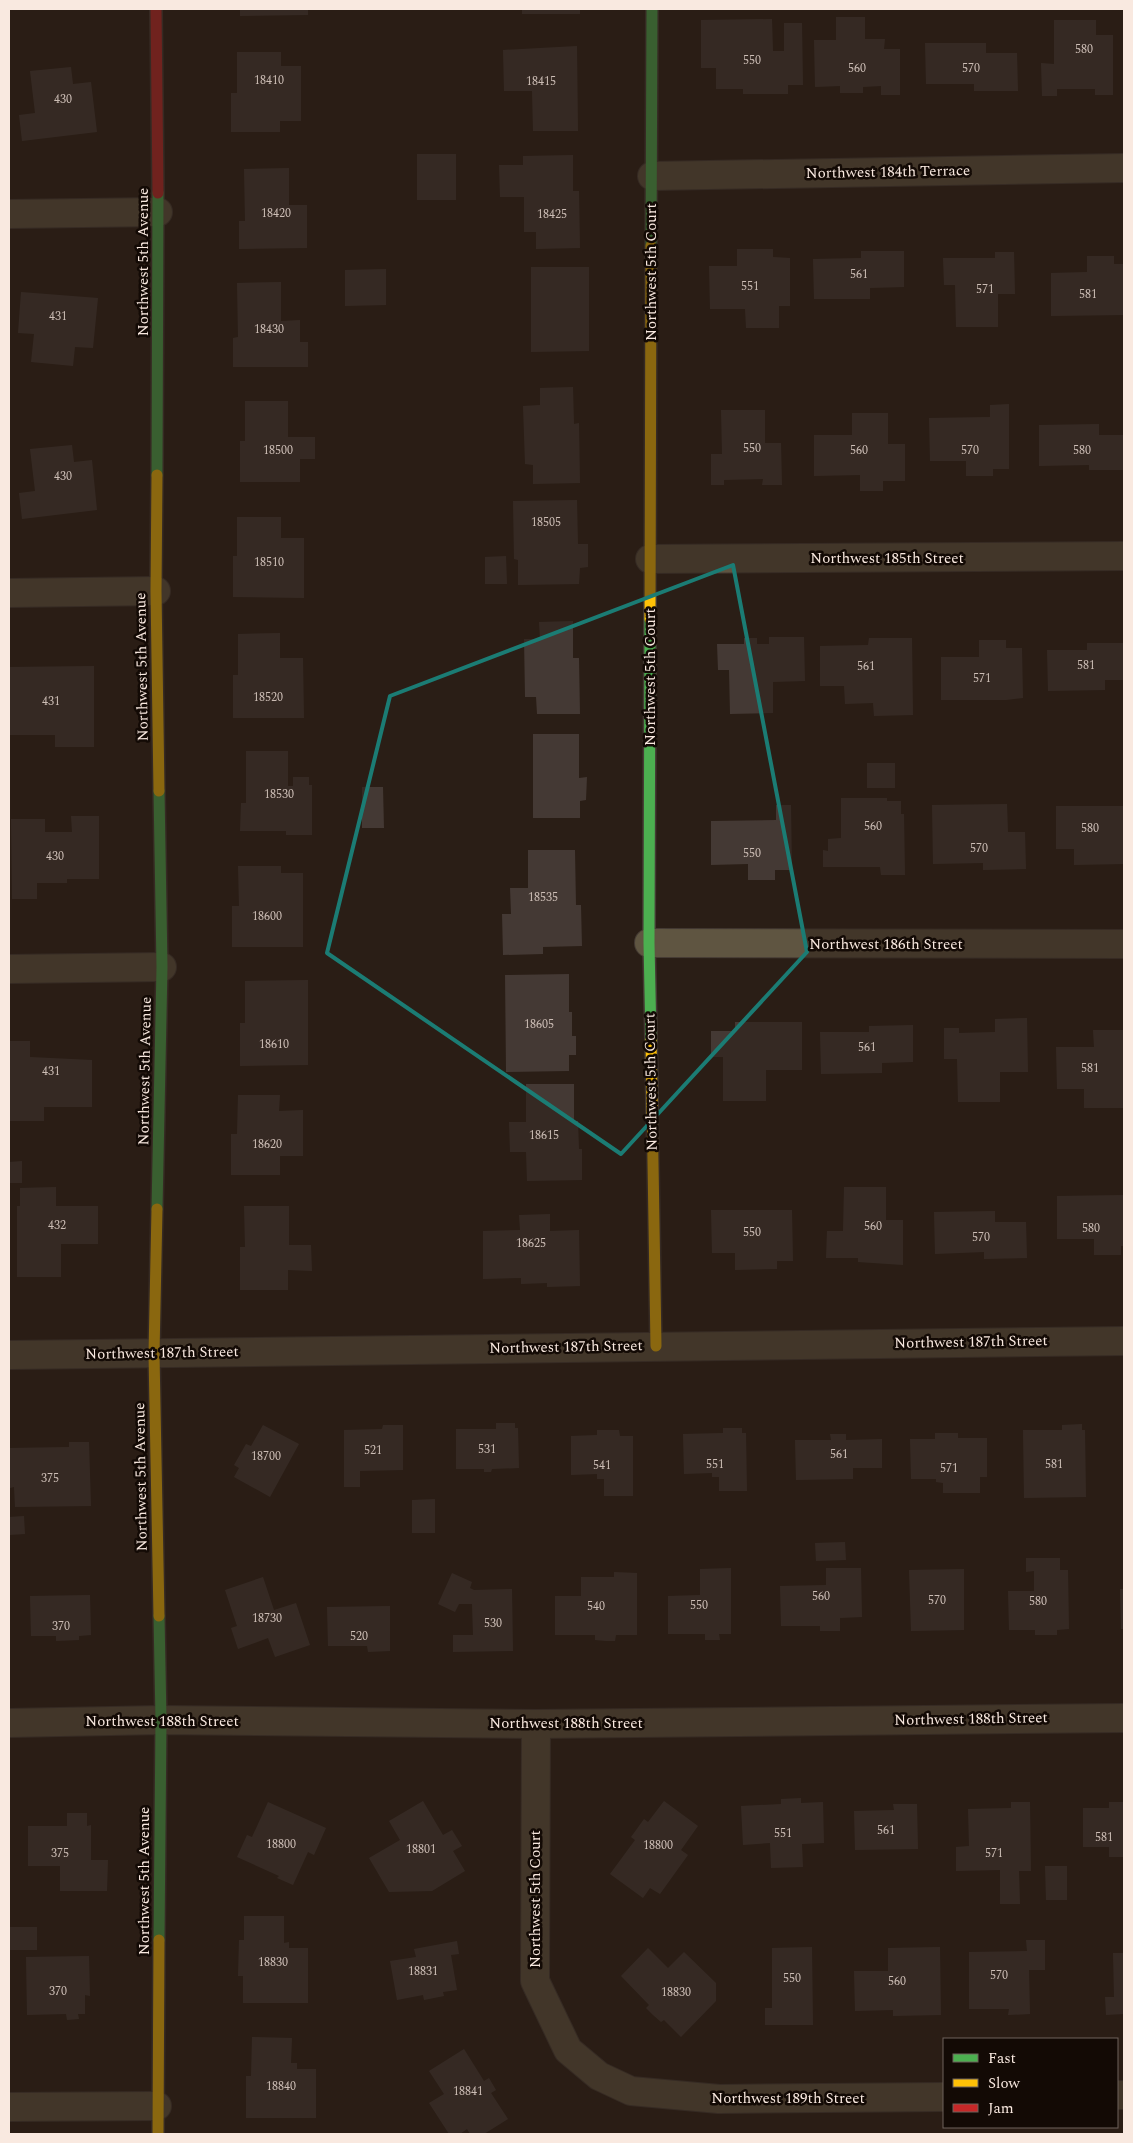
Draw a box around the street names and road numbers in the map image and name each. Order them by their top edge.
street label: Northwest 184th Terrace [805,159,971,185]
street label: Northwest 5th Avenue [132,188,155,336]
street label: Northwest 5th Court [640,203,663,341]
street label: Northwest 185th Street [810,547,964,570]
street label: Northwest 5th Avenue [129,592,155,742]
street label: Northwest 5th Court [639,608,662,746]
street label: Northwest 186th Street [809,933,963,956]
street label: Northwest 5th Avenue [132,996,158,1146]
street label: Northwest 5th Court [638,1013,664,1151]
street label: Northwest 187th Street [894,1329,1048,1355]
street label: Northwest 187th Street [489,1334,643,1360]
street label: Northwest 187th Street [85,1340,239,1366]
street label: Northwest 5th Avenue [128,1402,154,1552]
street label: Northwest 188th Street [894,1706,1048,1732]
street label: Northwest 188th Street [85,1710,239,1733]
street label: Northwest 188th Street [489,1712,643,1735]
street label: Northwest 5th Avenue [133,1807,156,1955]
street label: Northwest 5th Court [524,1830,547,1968]
street label: Northwest 189th Street [711,2087,865,2110]

